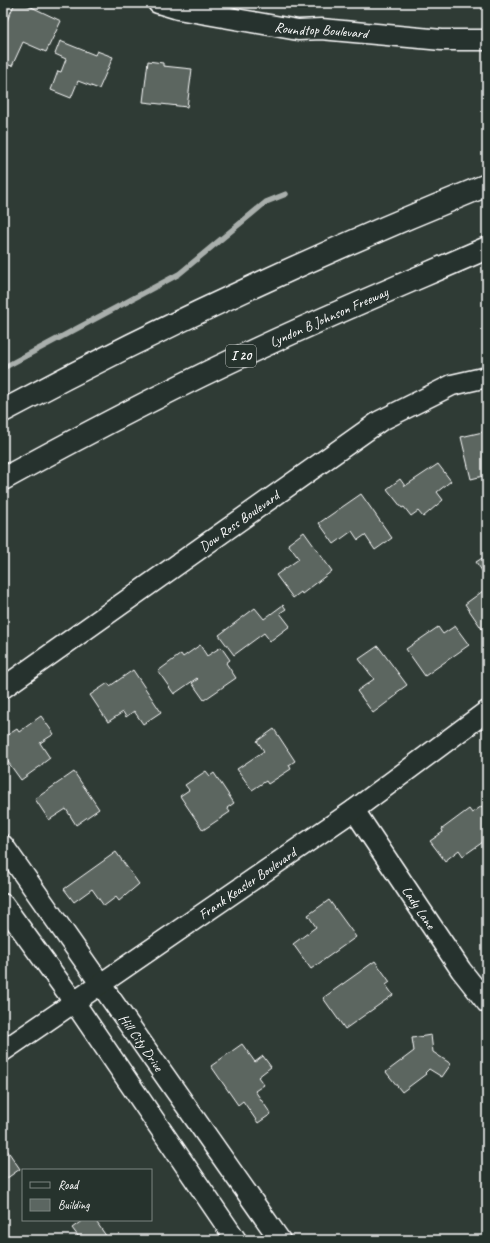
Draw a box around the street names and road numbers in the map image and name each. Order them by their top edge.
street label: Roundtop Boulevard [274,18,371,42]
street label: Lyndon B Johnson Freeway [267,283,391,350]
road number: I 20 [226,345,256,367]
street label: Dow Ross Boulevard [196,485,284,555]
street label: Frank Keasler Boulevard [195,843,301,923]
street label: Lady Lane [399,882,440,933]
street label: Hill City Drive [115,1010,168,1075]

